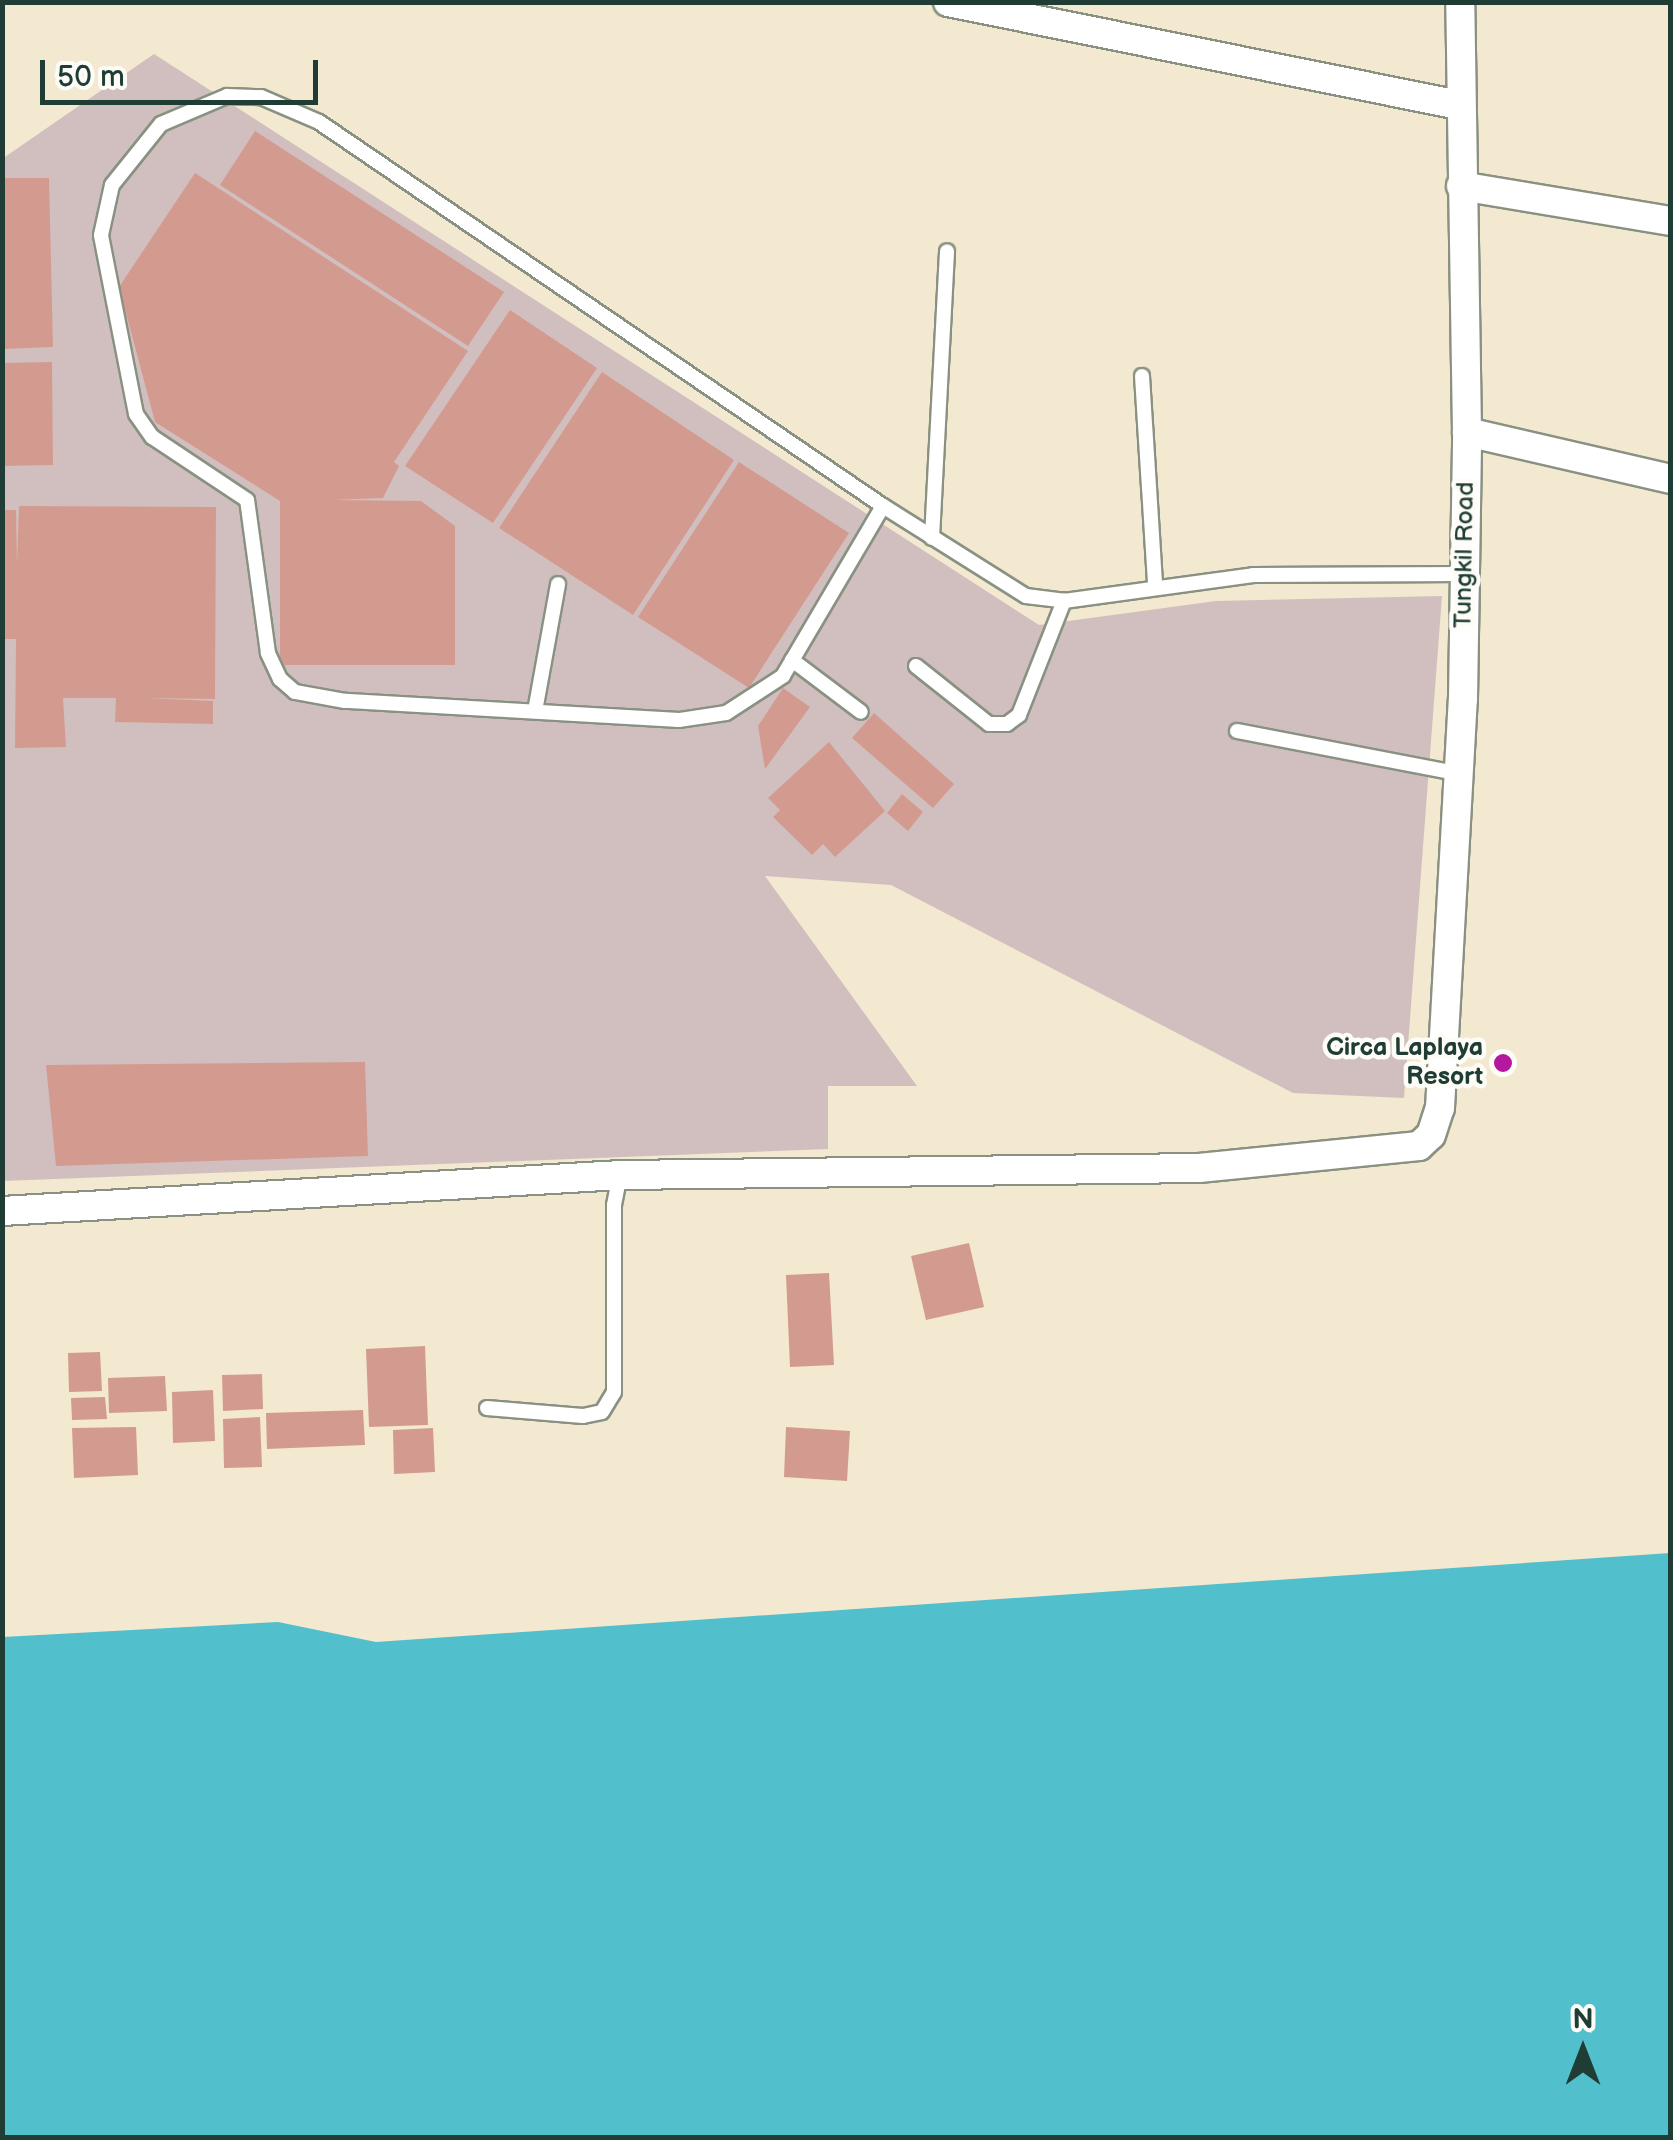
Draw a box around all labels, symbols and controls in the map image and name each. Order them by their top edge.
scale bar [45,40,322,102]
text: 50 m [57,59,125,95]
street label: Tungkil Road [1449,482,1481,628]
place label: Circa Laplaya Resort [1326,1034,1483,1093]
marker: Circa Laplaya Resort [1492,1052,1514,1074]
north arrow [1533,2000,1633,2100]
text: N [1572,2003,1594,2036]

